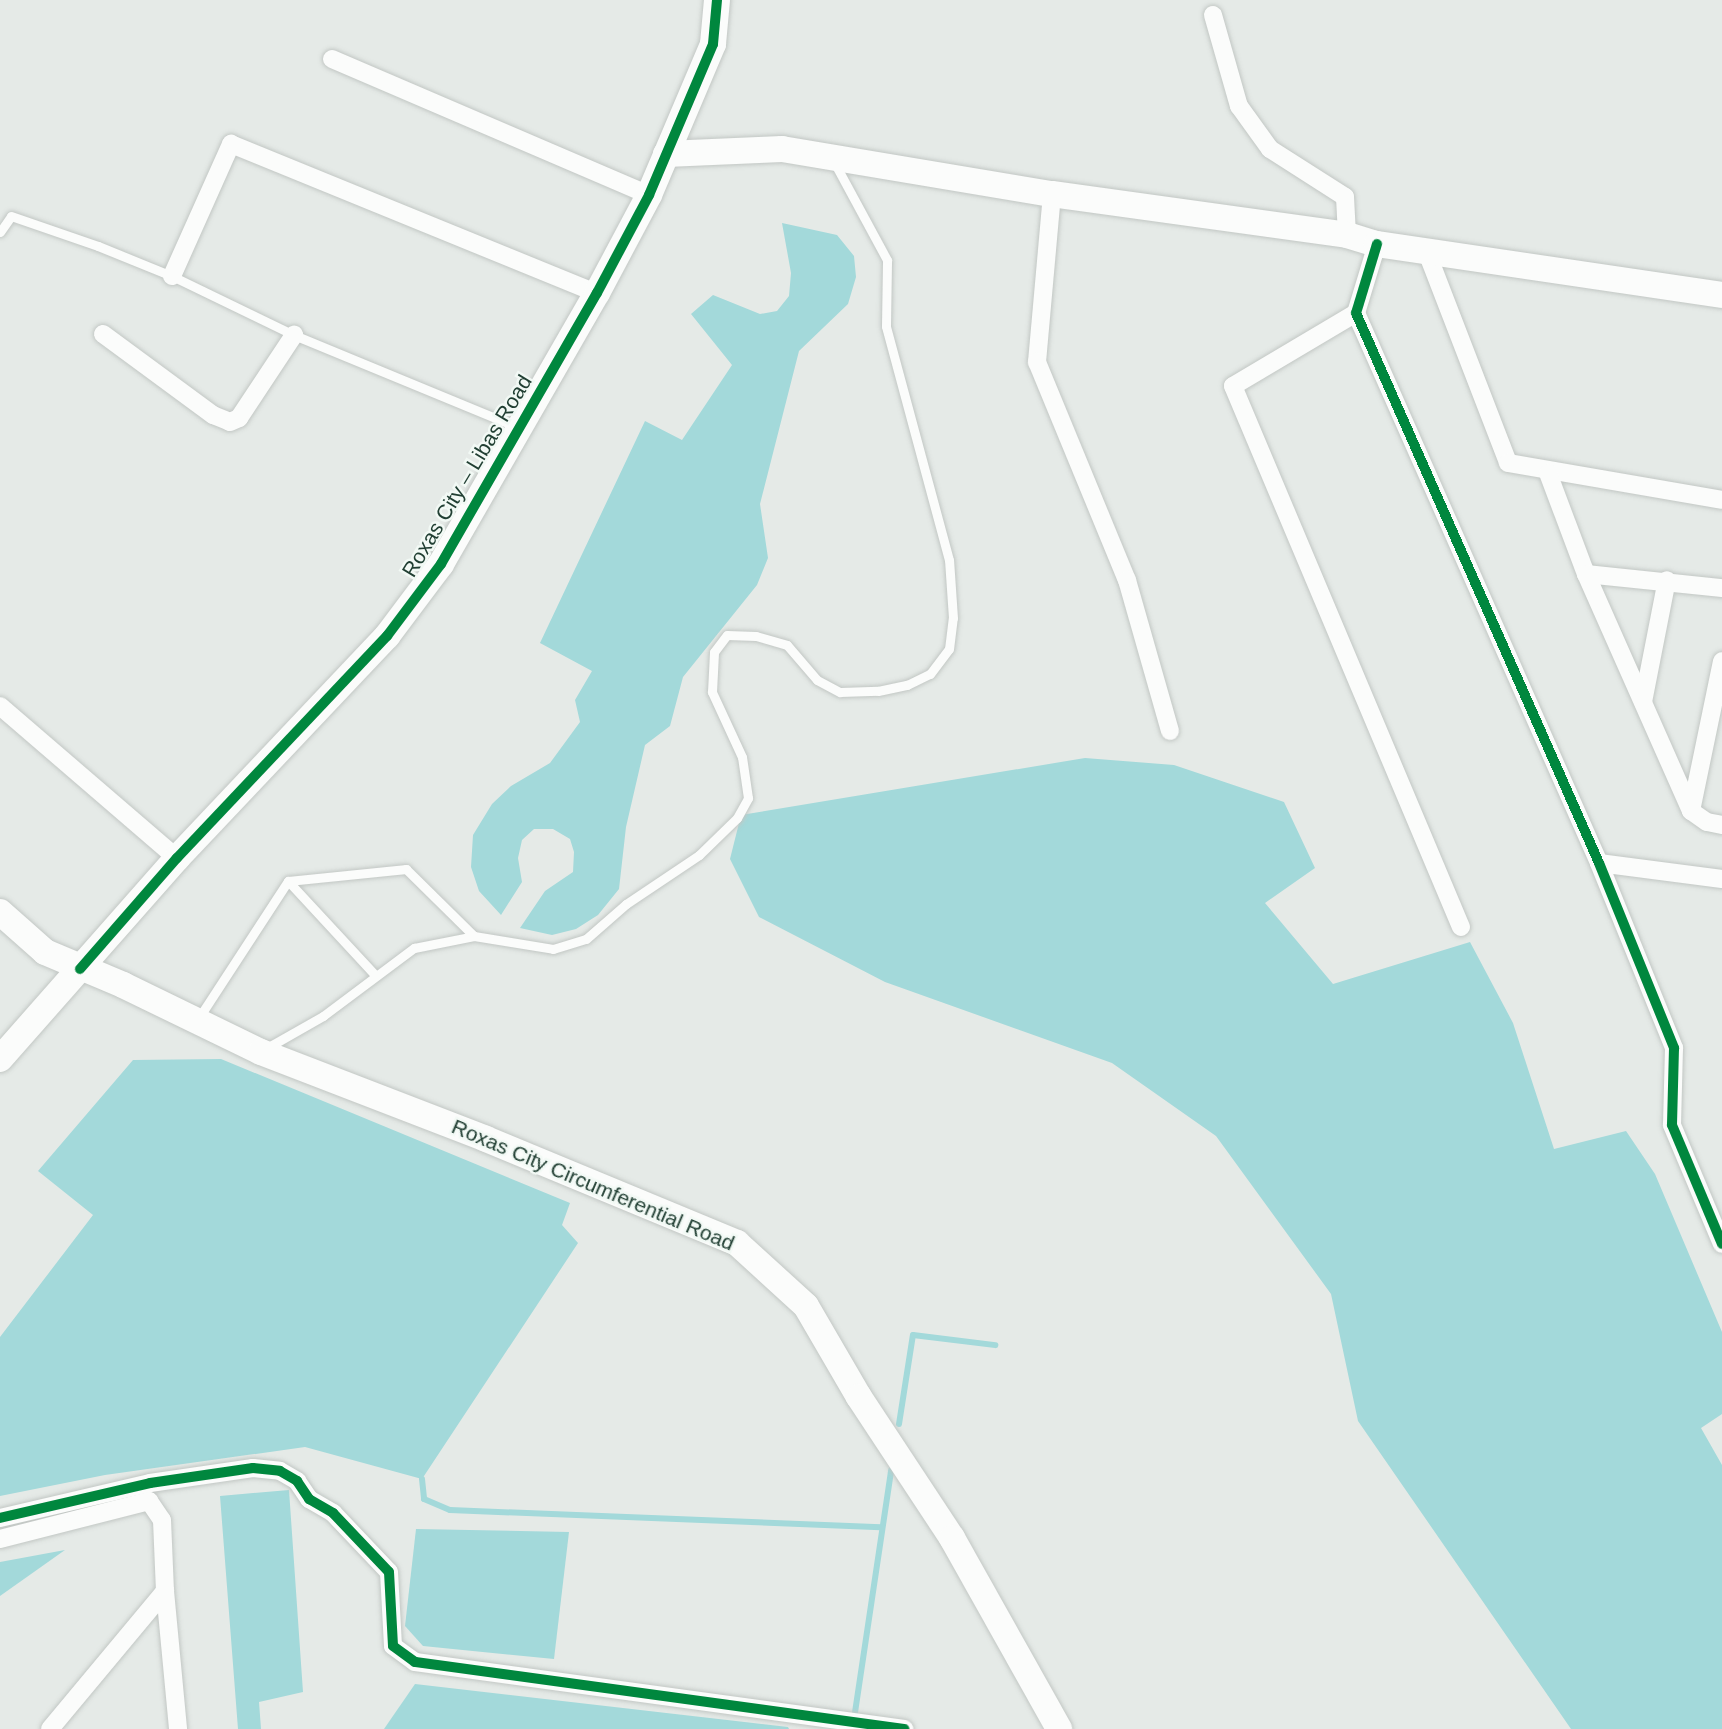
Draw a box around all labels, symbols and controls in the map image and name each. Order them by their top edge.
street label: Roxas City – Libas Road [397,370,537,582]
street label: Roxas City Circumferential Road [448,1114,738,1256]

